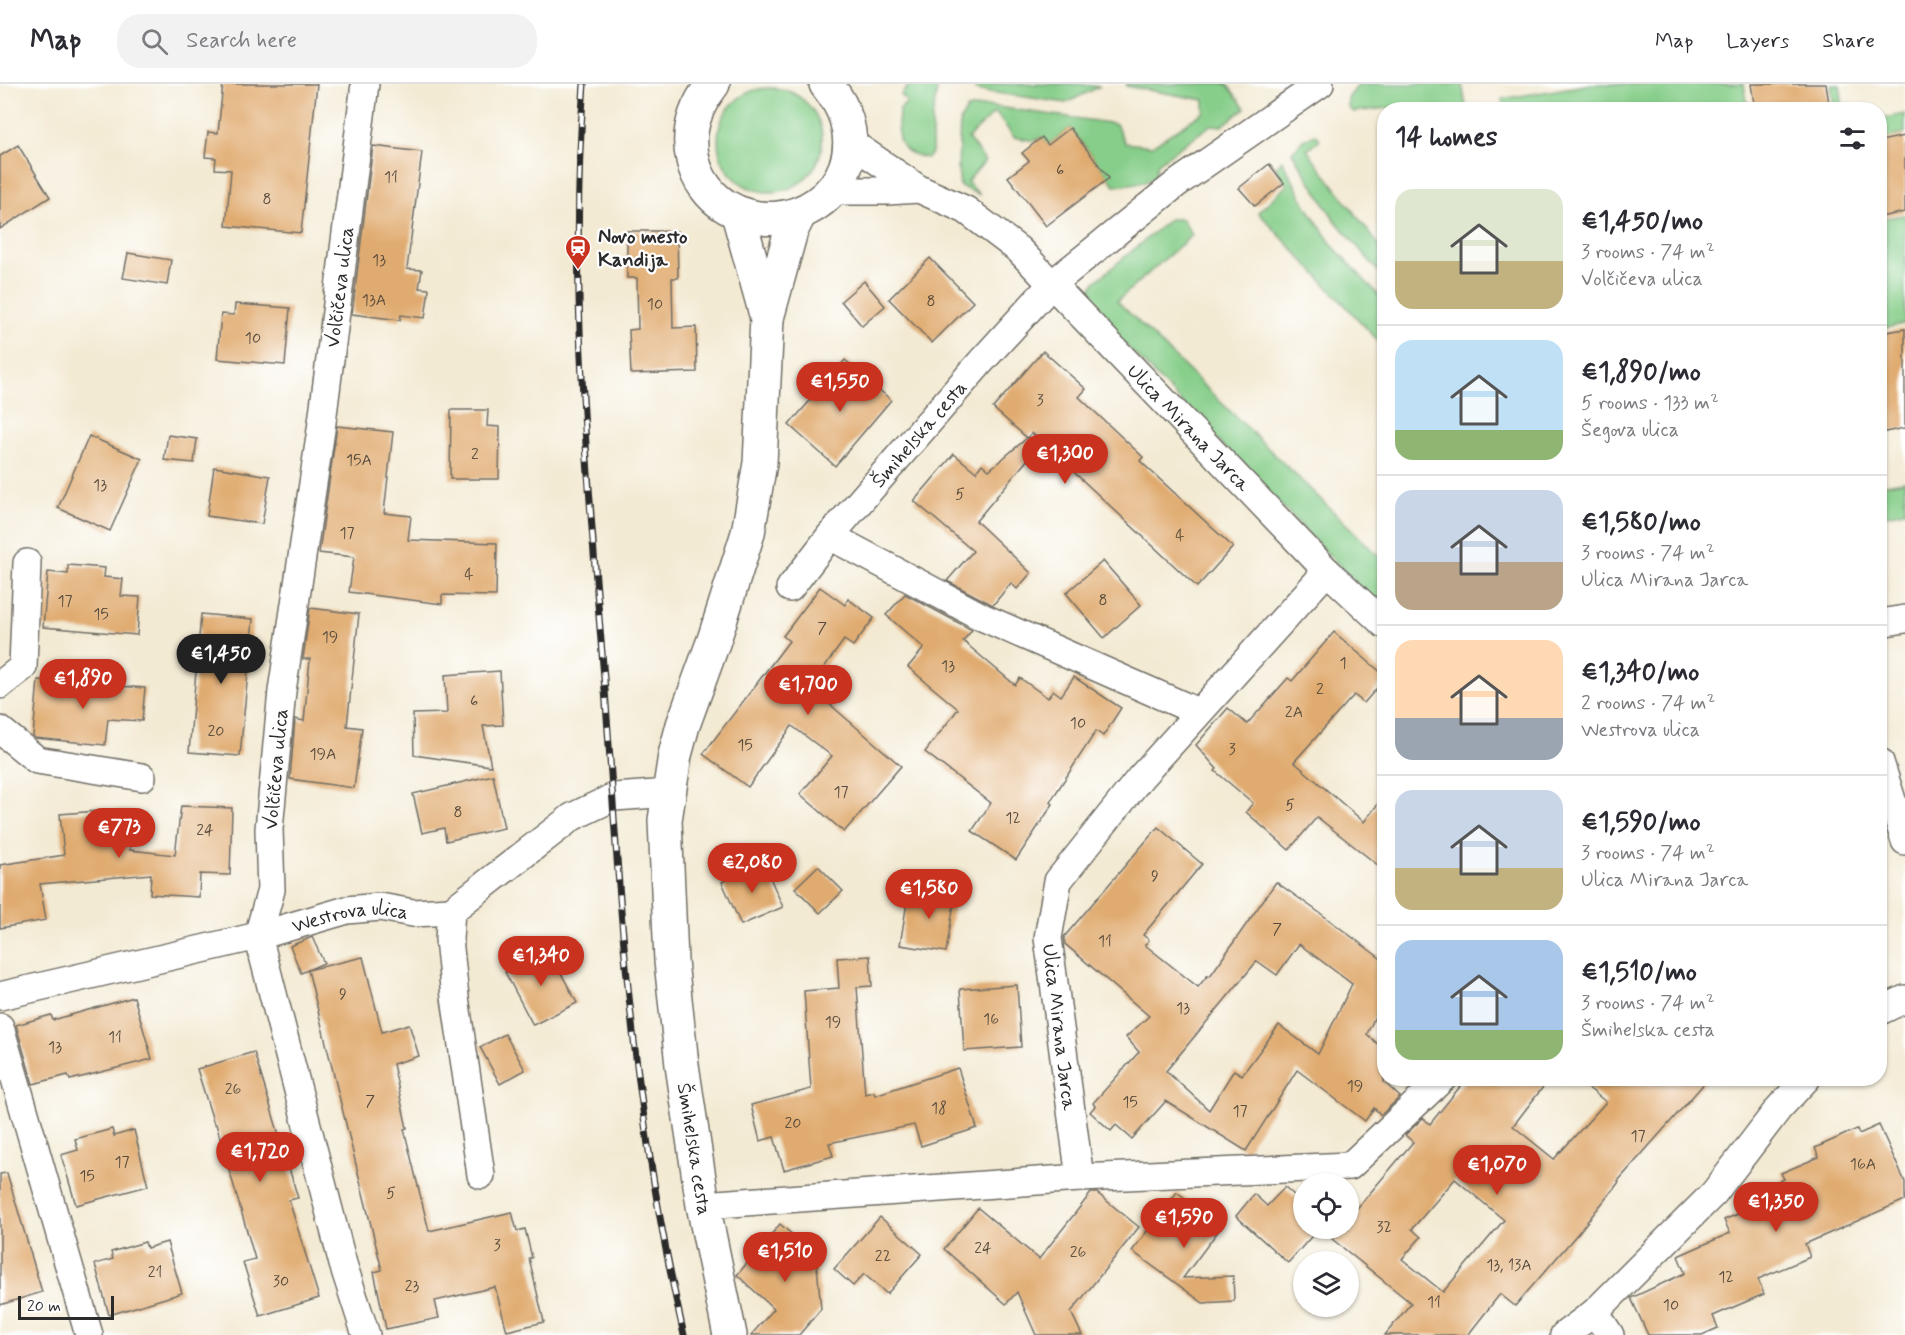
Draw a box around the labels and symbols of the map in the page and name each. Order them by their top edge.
house number: 6 [1056,160,1064,181]
house number: 11 [384,167,398,188]
house number: 8 [262,189,272,210]
place label: Novo mesto Kandija [598,224,688,274]
street label: Volčičeva ulica [320,225,361,349]
station icon: Novo mesto Kandija [563,233,593,271]
house number: 13 [372,250,386,271]
house number: 13A [362,290,386,311]
house number: 8 [926,291,936,312]
house number: 10 [647,294,663,315]
house number: 10 [245,328,261,349]
street label: Ulica Mirana Jarca [1120,359,1256,499]
pin: €1,550 [791,362,889,413]
street label: Šmihelska cesta [866,375,974,494]
house number: 3 [1036,390,1044,411]
pin: €1,300 [1016,434,1114,485]
house number: 2 [471,444,479,465]
house number: 15A [346,450,372,471]
house number: 13 [93,475,107,496]
house number: 5 [955,484,965,505]
house number: 17 [339,523,355,544]
house number: 4 [1175,525,1185,546]
house number: 4 [464,564,474,585]
house number: 8 [1098,590,1108,611]
house number: 17 [57,591,73,612]
house number: 15 [93,604,109,625]
house number: 7 [817,618,827,639]
house number: 19 [322,627,338,648]
pin: €1,450 [172,634,270,685]
house number: 1 [1339,653,1347,674]
house number: 13 [941,656,955,677]
pin: €1,890 [34,659,132,710]
pin: €1,700 [759,665,857,716]
house number: 2 [1316,679,1324,700]
house number: 6 [470,691,478,712]
house number: 2A [1285,702,1303,723]
street label: Volčičeva ulica [258,707,295,831]
house number: 10 [1070,713,1086,734]
house number: 20 [208,721,225,742]
house number: 15 [737,735,753,756]
house number: 3 [1228,739,1236,760]
house number: 19A [309,744,337,765]
house number: 17 [833,782,849,803]
house number: 5 [1285,795,1295,816]
house number: 8 [453,802,463,823]
pin: €773 [83,808,155,859]
house number: 12 [1005,808,1021,829]
house number: 24 [196,820,214,841]
pin: €2,080 [703,843,801,894]
house number: 9 [1151,866,1159,887]
pin: €1,580 [880,869,978,920]
street label: Westrova ulica [289,895,410,940]
house number: 7 [1272,919,1282,940]
house number: 11 [1098,931,1112,952]
pin: €1,340 [492,936,590,987]
street label: Ulica Mirana Jarca [1035,943,1082,1113]
house number: 9 [339,984,347,1005]
house number: 13 [1176,998,1190,1019]
house number: 16 [983,1009,999,1030]
house number: 19 [825,1012,841,1033]
house number: 11 [108,1027,122,1048]
house number: 13 [48,1037,62,1058]
house number: 19 [1347,1076,1363,1097]
house number: 26 [225,1079,241,1100]
street label: Šmihelska cesta [670,1081,717,1217]
house number: 7 [365,1091,375,1112]
house number: 15 [1122,1092,1138,1113]
house number: 18 [931,1098,947,1119]
house number: 17 [1232,1101,1248,1122]
house number: 20 [785,1113,802,1134]
house number: 17 [1630,1126,1646,1147]
pin: €1,720 [211,1132,309,1183]
pin: €1,070 [1448,1145,1546,1196]
house number: 17 [114,1152,130,1173]
house number: 16A [1850,1154,1876,1175]
house number: 15 [79,1166,95,1187]
pin: €1,350 [1727,1182,1825,1233]
house number: 5 [386,1183,396,1204]
pin: €1,590 [1135,1198,1233,1249]
house number: 32 [1376,1217,1392,1238]
pin: €1,510 [736,1232,834,1283]
house number: 3 [493,1235,501,1256]
house number: 24 [974,1238,992,1259]
house number: 26 [1070,1242,1086,1263]
house number: 22 [875,1246,891,1267]
house number: 13, 13A [1486,1255,1532,1276]
house number: 21 [148,1262,162,1283]
house number: 12 [1718,1267,1734,1288]
house number: 30 [273,1271,289,1292]
house number: 23 [405,1276,420,1297]
house number: 11 [1427,1292,1441,1313]
scale bar [18,1293,114,1320]
house number: 10 [1663,1295,1679,1316]

